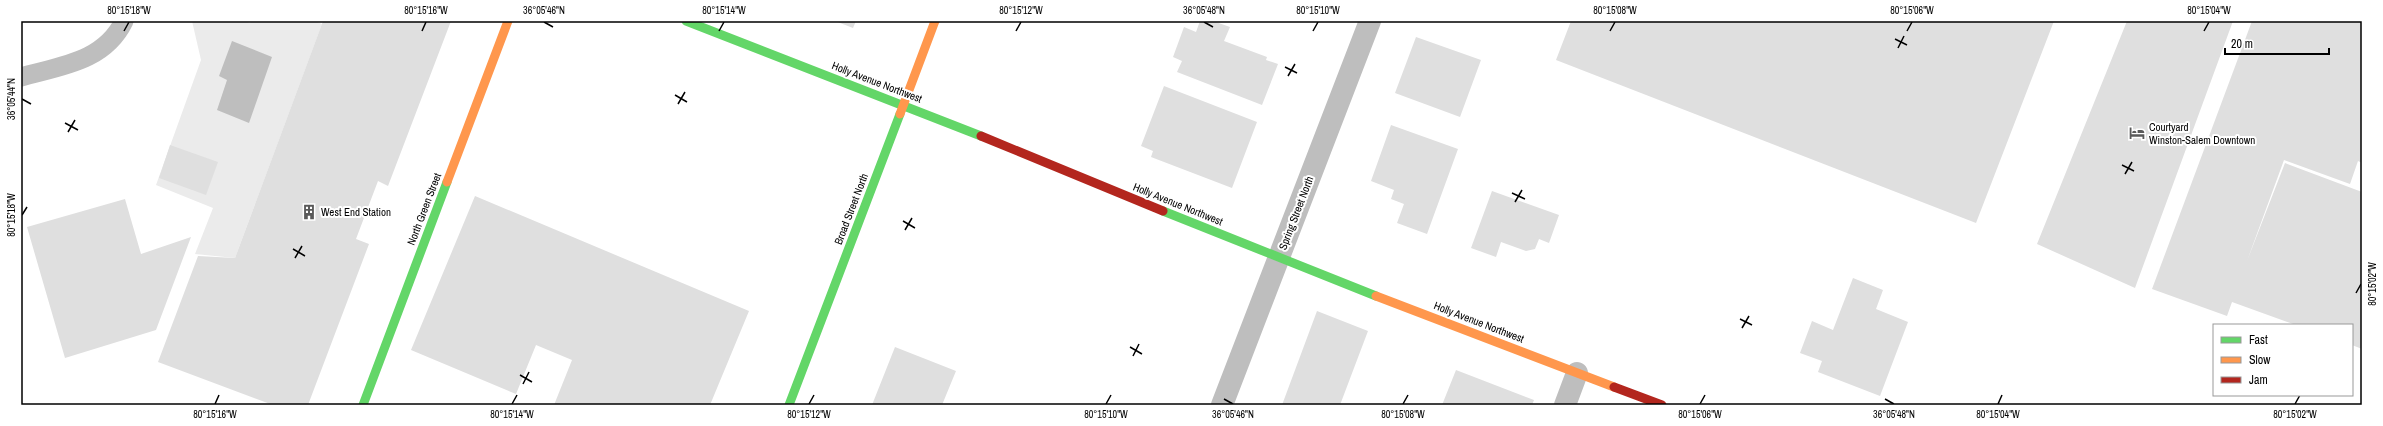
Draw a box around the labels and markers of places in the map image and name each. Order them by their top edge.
place label: Courtyard Winston-Salem Downtown [2149,120,2255,147]
hotel icon: Courtyard Winston-Salem Downtown [2128,124,2146,142]
building icon: West End Station [300,203,318,221]
place label: West End Station [321,205,391,219]

